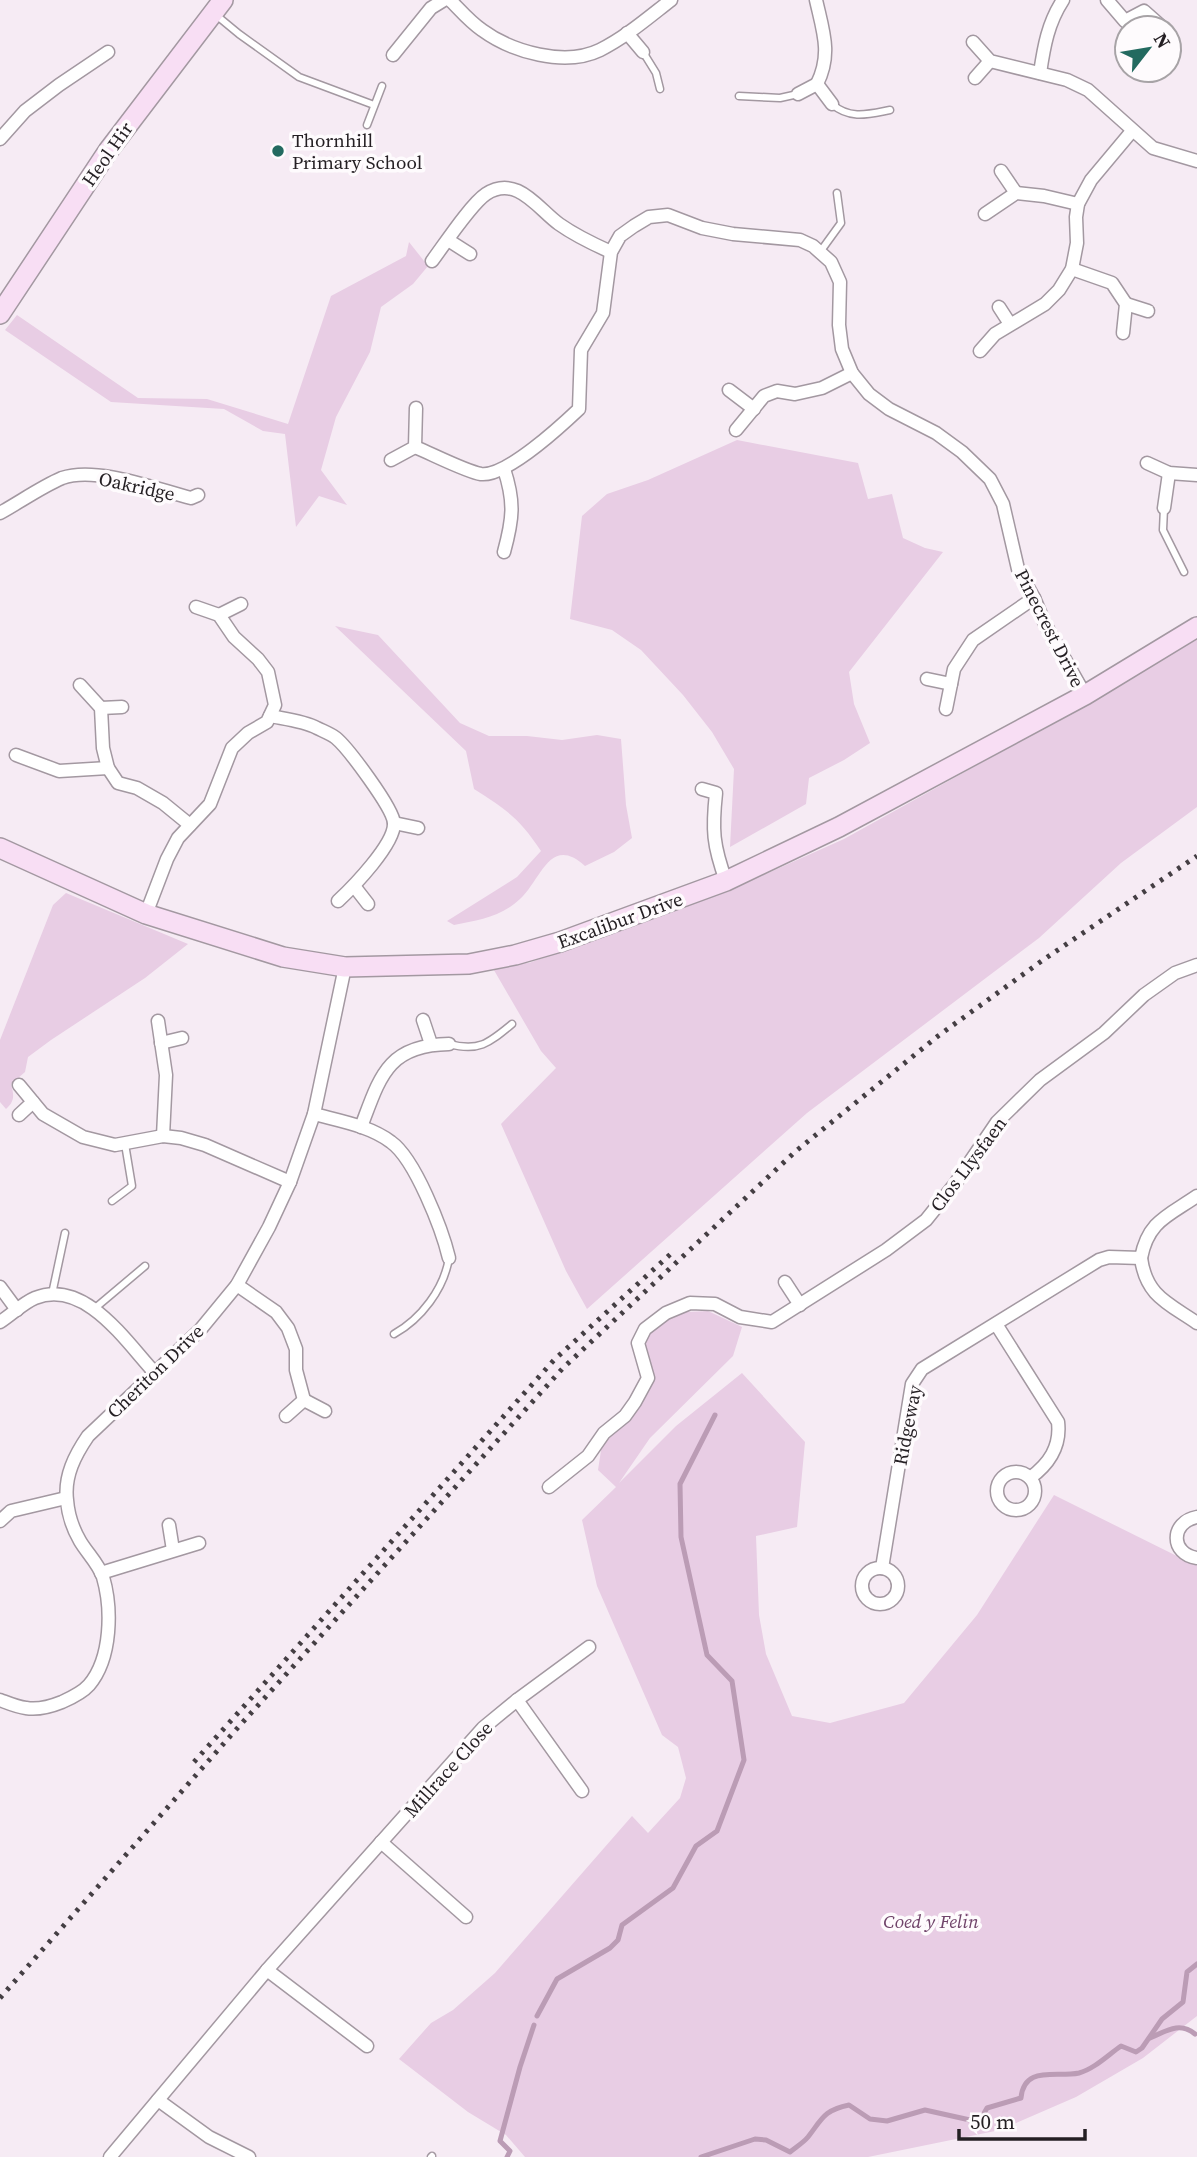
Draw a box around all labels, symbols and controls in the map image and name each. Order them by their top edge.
north arrow [1113,14,1183,84]
text: N [1148,28,1177,53]
street label: Heol Hir [75,117,139,191]
place label: Thornhill Primary School [292,127,423,175]
marker: Thornhill Primary School [270,143,286,159]
street label: Oakridge [97,465,177,507]
street label: Pinecrest Drive [1009,564,1091,692]
street label: Excalibur Drive [554,885,686,955]
street label: Clos Llysfaen [924,1111,1012,1217]
street label: Cheriton Drive [101,1318,209,1424]
street label: Ridgeway [886,1382,928,1467]
street label: Millrace Close [398,1715,498,1823]
park label: Coed y Felin [883,1908,979,1934]
scale bar [959,2098,1085,2142]
text: 50 m [970,2107,1015,2136]

